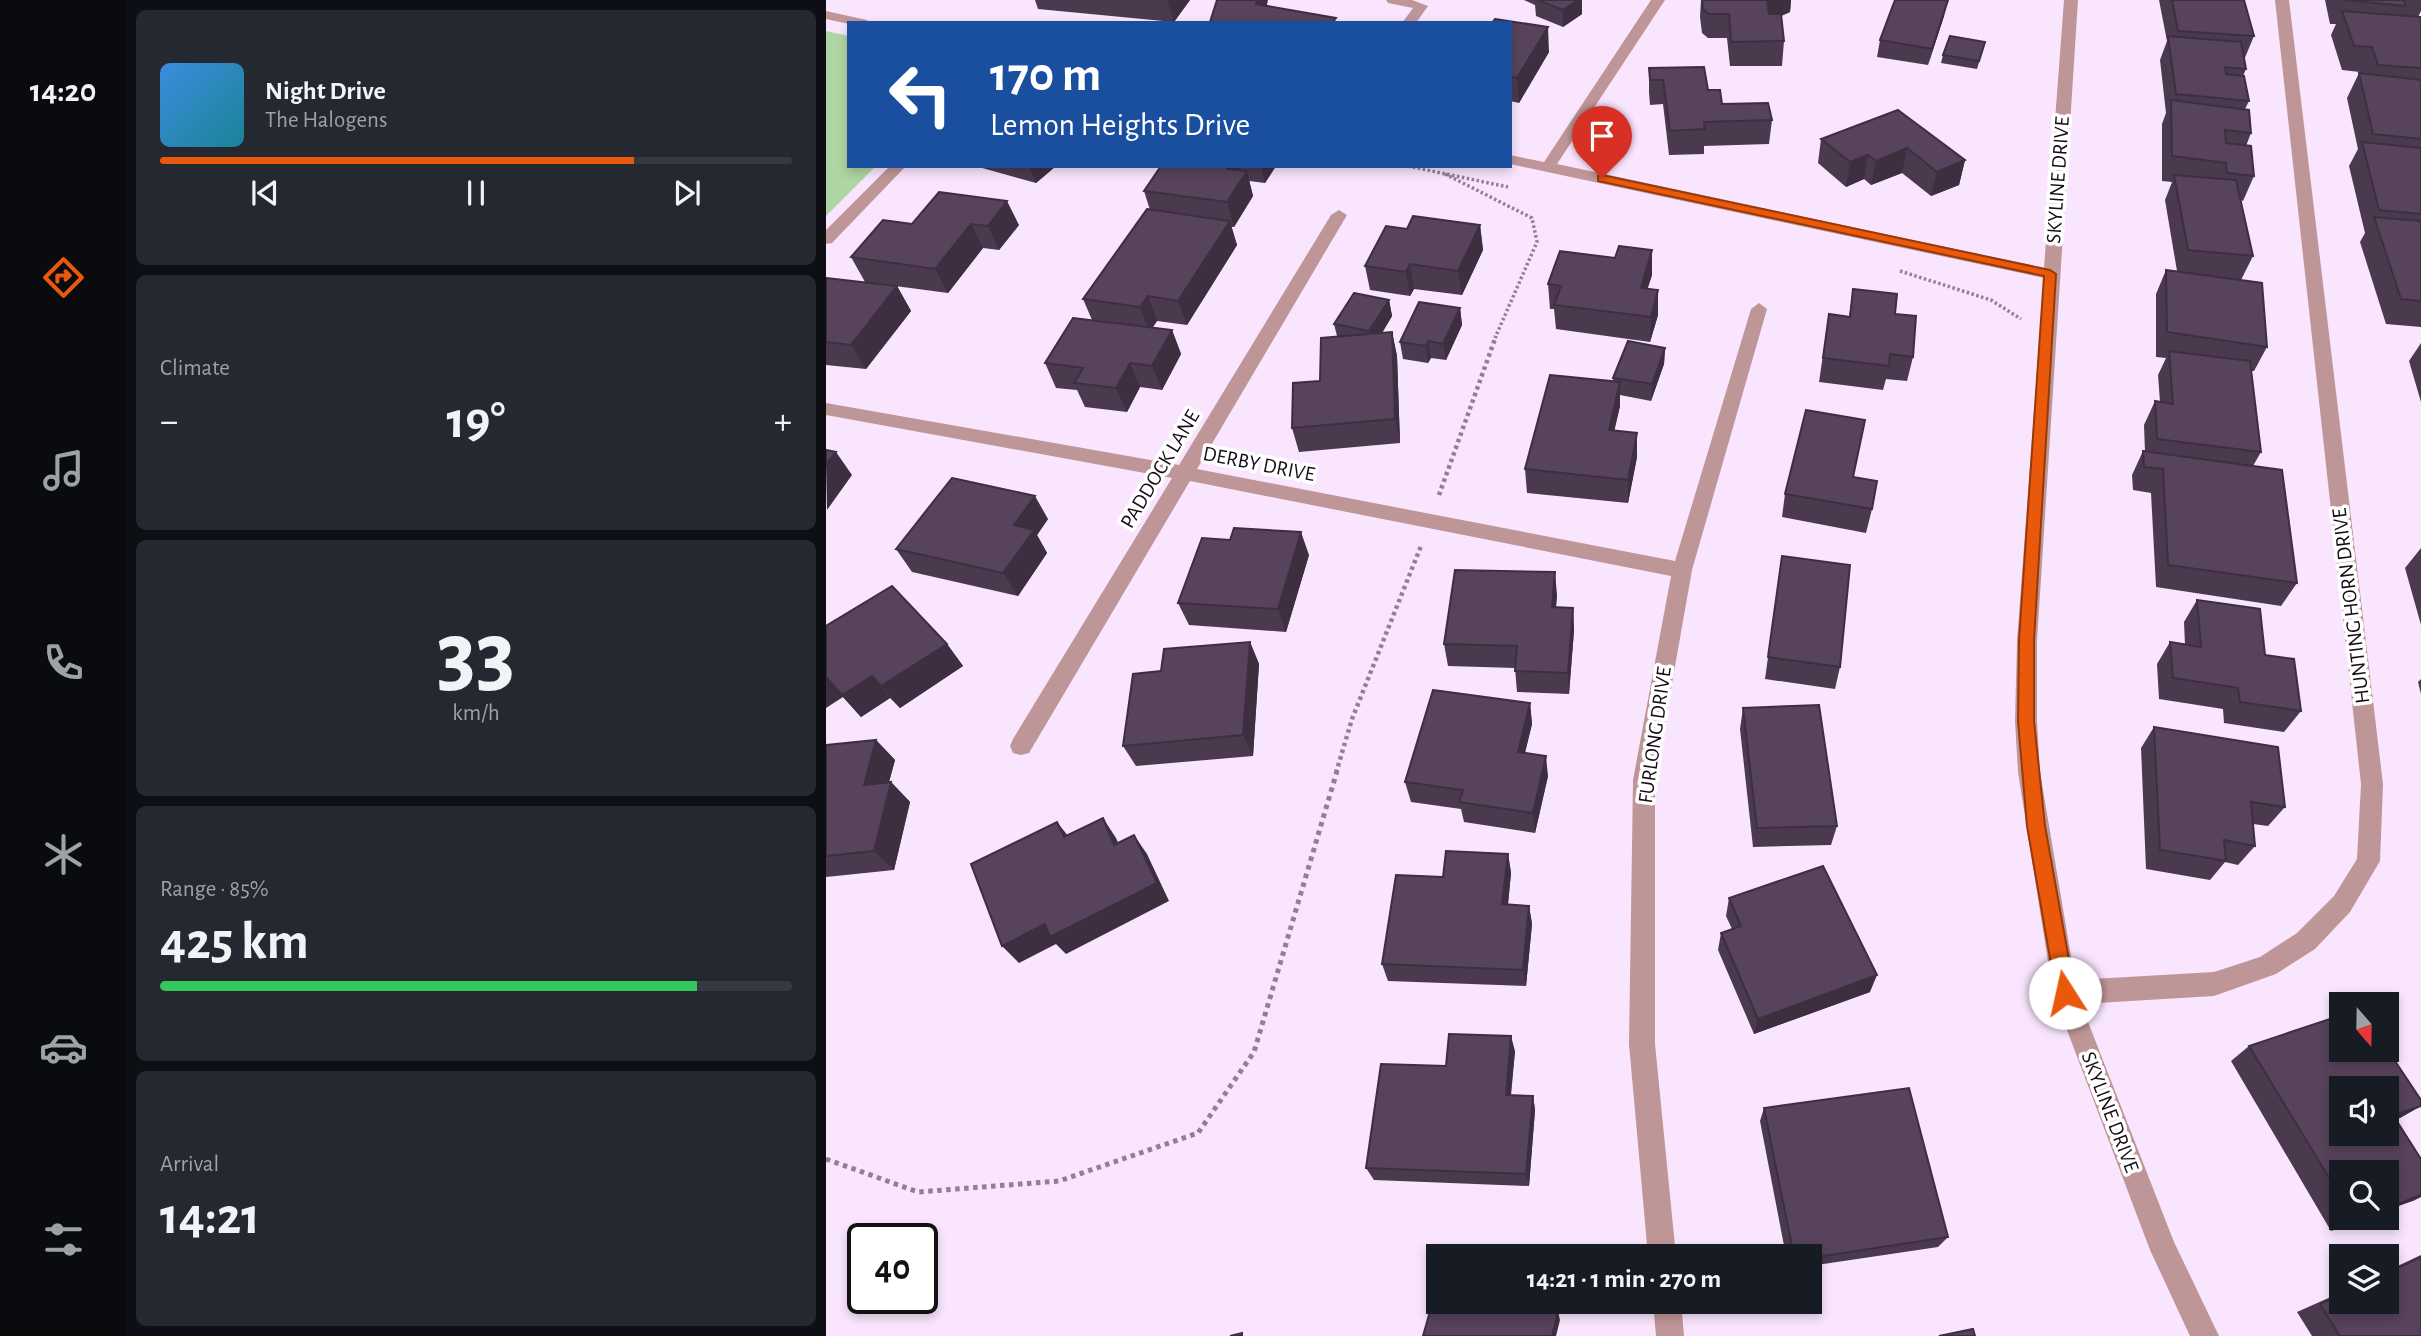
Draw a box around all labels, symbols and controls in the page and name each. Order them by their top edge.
icon: left [875,49,966,140]
text: 170 m [990,51,1101,100]
text: 14:20 [30,75,96,107]
text: Night Drive [265,78,386,104]
pin [1572,106,1632,178]
text: The Halogens [265,109,387,132]
text: Lemon Heights Drive [990,109,1250,141]
street label: SKYLINE DRIVE [2043,116,2073,244]
icon: arrive [1583,117,1621,155]
icon: previous [246,174,284,212]
icon: pause [457,174,495,212]
icon: next [668,174,706,212]
icon: directions [39,253,88,302]
text: Climate [160,357,230,380]
text: 19° [446,395,506,447]
text: − [160,403,178,441]
text: + [774,403,792,441]
street label: PADDOCK LANE [1117,406,1203,532]
street label: DERBY DRIVE [1201,443,1317,485]
icon: music [39,446,88,495]
street label: HUNTING HORN DRIVE [2329,507,2373,705]
text: 33 [437,609,515,700]
icon: phone [39,638,88,687]
street label: FURLONG DRIVE [1635,665,1675,805]
text: km/h [452,702,500,725]
icon: climate [39,830,88,879]
text: Range · 85% [160,878,269,901]
text: 425 km [160,916,309,968]
position arrow [2028,956,2102,1030]
north arrow [2329,992,2399,1062]
map controls [2329,992,2399,1314]
icon: car [39,1023,88,1072]
street label: SKYLINE DRIVE [2077,1049,2143,1175]
button: sound [2329,1076,2399,1146]
text: Arrival [160,1153,219,1176]
button: search [2329,1160,2399,1230]
text: 14:21 [160,1191,260,1243]
icon: filters [39,1215,88,1264]
speed limit sign: 40 [847,1223,938,1314]
button: layers [2329,1244,2399,1314]
text: 14:21 · 1 min · 270 m [1527,1266,1721,1292]

